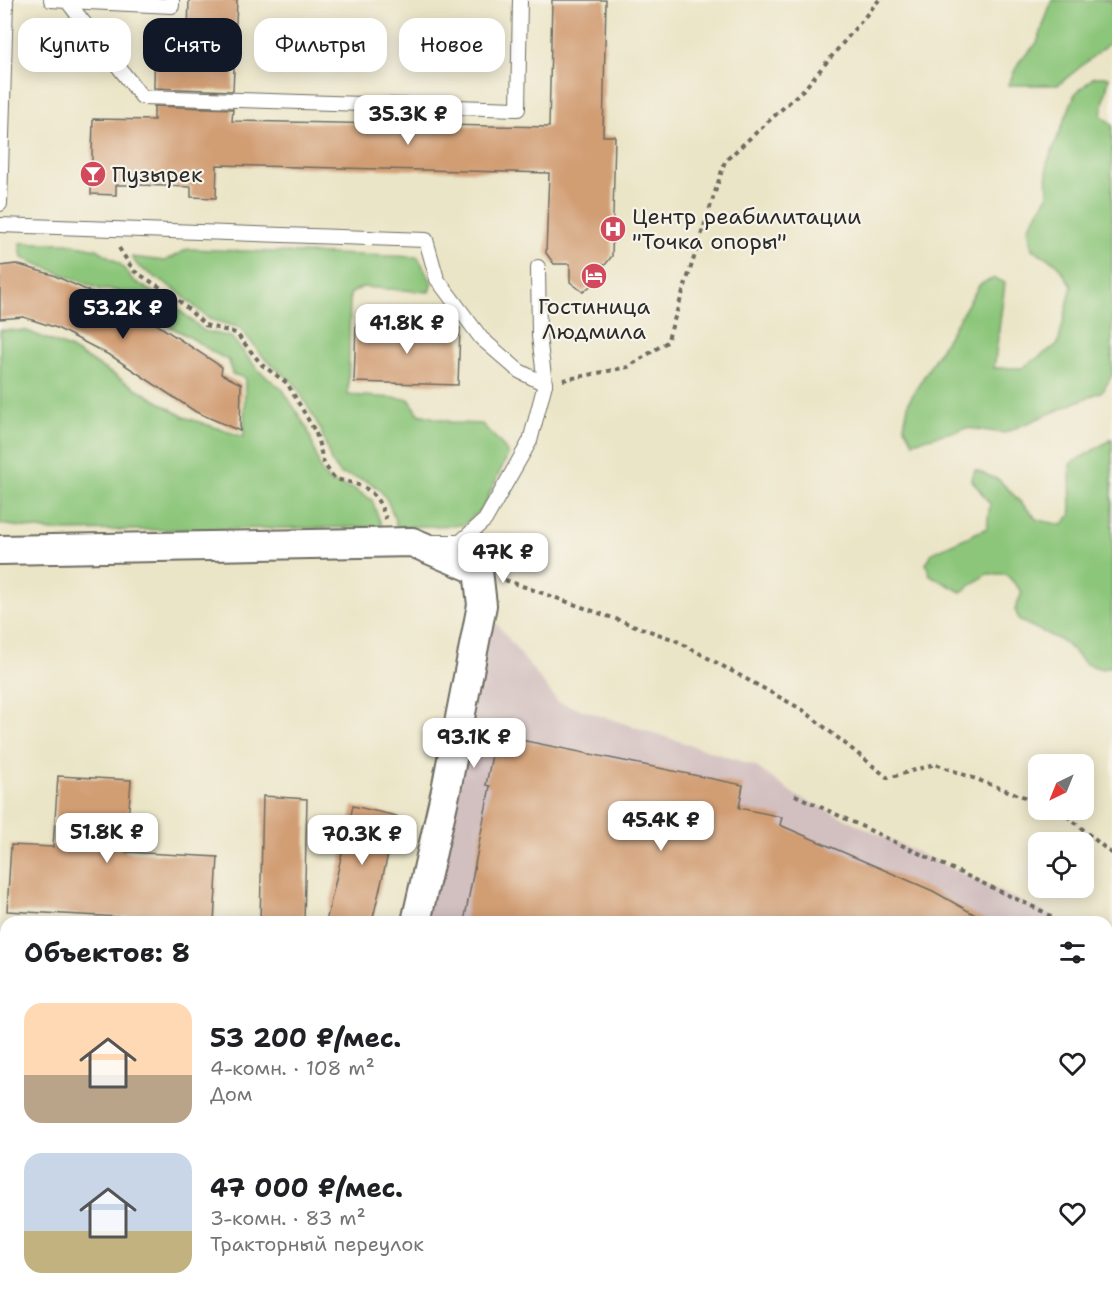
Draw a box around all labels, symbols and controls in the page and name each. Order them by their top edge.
chip: Купить [18,18,131,72]
chip: Снять [143,18,242,72]
chip: Фильтры [254,18,387,72]
chip: Новое [399,18,505,72]
pin: 35.3K ₽ [353,95,463,146]
text: 35.3K ₽ [368,101,448,127]
bar icon: Пузырек [78,159,108,189]
place label: Пузырек [112,160,203,189]
place label: Центр реабилитации "Точка опоры" [632,202,861,256]
hospital icon: Центр реабилитации "Точка опоры" [598,214,628,244]
hotel icon: Гостиница Людмила [579,261,609,291]
pin: 53.2K ₽ [68,289,178,340]
place label: Гостиница Людмила [538,292,650,346]
text: 53.2K ₽ [83,295,163,321]
pin: 41.8K ₽ [352,304,462,355]
text: 41.8K ₽ [370,310,444,336]
pin: 47K ₽ [461,533,545,584]
text: 47K ₽ [472,539,534,565]
pin: 93.1K ₽ [419,718,529,769]
text: 93.1K ₽ [437,724,511,750]
north arrow [1028,754,1094,820]
map controls [1028,754,1094,898]
pin: 45.4K ₽ [606,801,716,852]
text: 45.4K ₽ [622,807,700,833]
pin: 51.8K ₽ [52,813,162,864]
pin: 70.3K ₽ [307,815,417,866]
text: 51.8K ₽ [70,819,144,845]
text: 70.3K ₽ [322,821,402,847]
button: locate [1028,832,1094,898]
text: Объектов: 8 [24,935,190,970]
icon: filters [1056,936,1089,969]
text: 53 200 ₽/мес. [210,1020,401,1055]
icon: home [72,1027,144,1099]
icon: heart [1056,1047,1089,1080]
text: 4-комн. · 108 m² [210,1055,375,1081]
text: Дом [210,1081,252,1107]
text: 47 000 ₽/мес. [210,1170,403,1205]
icon: home [72,1177,144,1249]
icon: heart [1056,1197,1089,1230]
text: 3-комн. · 83 m² [210,1205,366,1231]
text: Тракторный переулок [210,1231,424,1257]

